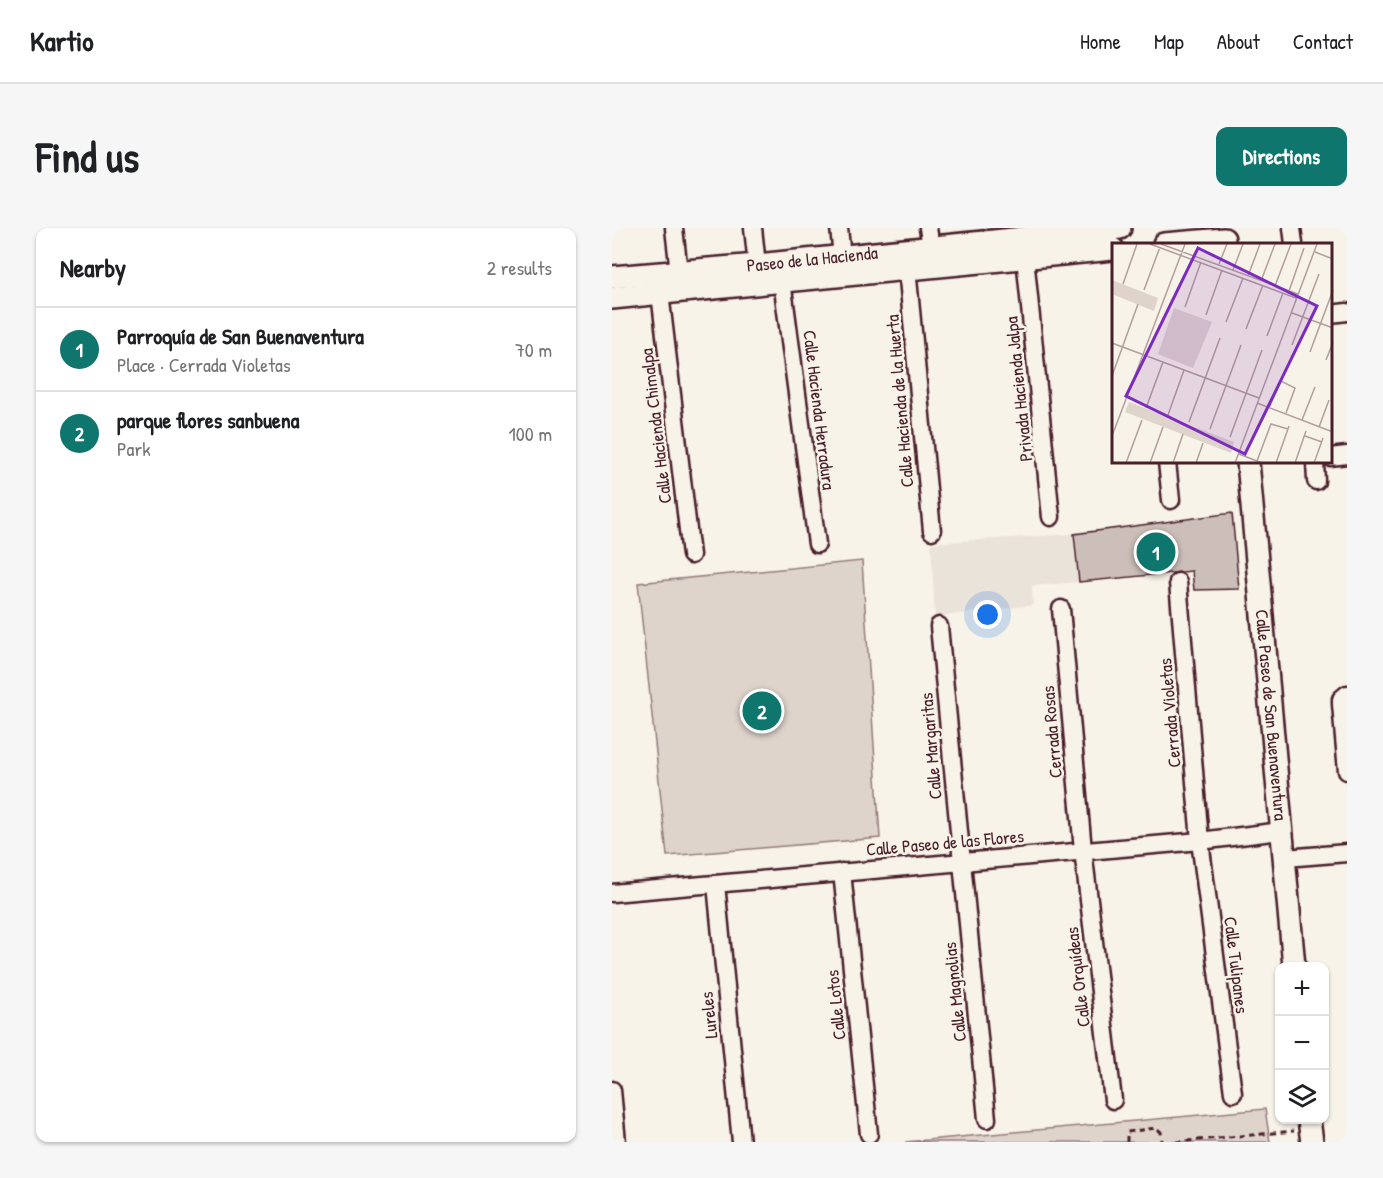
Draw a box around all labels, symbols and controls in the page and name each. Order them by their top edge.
text: Kartio [30,22,94,60]
text: Home [1080,27,1121,56]
text: Map [1154,27,1184,56]
text: About [1217,27,1260,56]
text: Contact [1293,27,1353,56]
button: Directions [1216,127,1347,186]
text: Find us [36,128,139,185]
street label: Paseo de la Hacienda [746,240,879,278]
inset map [1112,243,1332,464]
text: Nearby [60,250,126,285]
text: 2 results [487,254,552,281]
street label: Calle Hacienda de la Huerta [879,314,920,488]
street label: Privada Hacienda Jalpa [998,315,1039,463]
text: Parroquía de San Buenaventura [117,321,364,351]
street label: Calle Hacienda Herradura [797,329,842,491]
text: 1 [76,336,83,363]
text: 70 m [515,336,552,363]
street label: Calle Hacienda Chimalpa [634,347,677,505]
text: Place · Cerrada Violetas [117,351,291,378]
text: parque flores sanbuena [117,405,299,435]
text: 2 [75,420,84,447]
text: 100 m [509,420,552,447]
text: Park [117,435,150,462]
pin: 1 [1136,530,1176,574]
your location [973,600,1002,629]
street label: Calle Paseo de San Buenaventura [1250,608,1294,822]
street label: Cerrada Violetas [1152,657,1187,769]
street label: Cerrada Rosas [1035,685,1068,779]
pin: 2 [742,688,782,734]
street label: Calle Margaritas [913,692,948,800]
street label: Calle Paseo de las Flores [865,823,1025,862]
street label: Calle Tulipanes [1218,915,1255,1015]
street label: Calle Orquídeas [1059,926,1096,1029]
street label: Calle Magnolias [937,941,972,1043]
map controls [1275,962,1329,1124]
button: + [1275,962,1329,1016]
street label: Calle Lotos [819,969,852,1041]
street label: Lureles [694,990,723,1040]
button: − [1275,1016,1329,1070]
button: layers [1275,1070,1329,1124]

